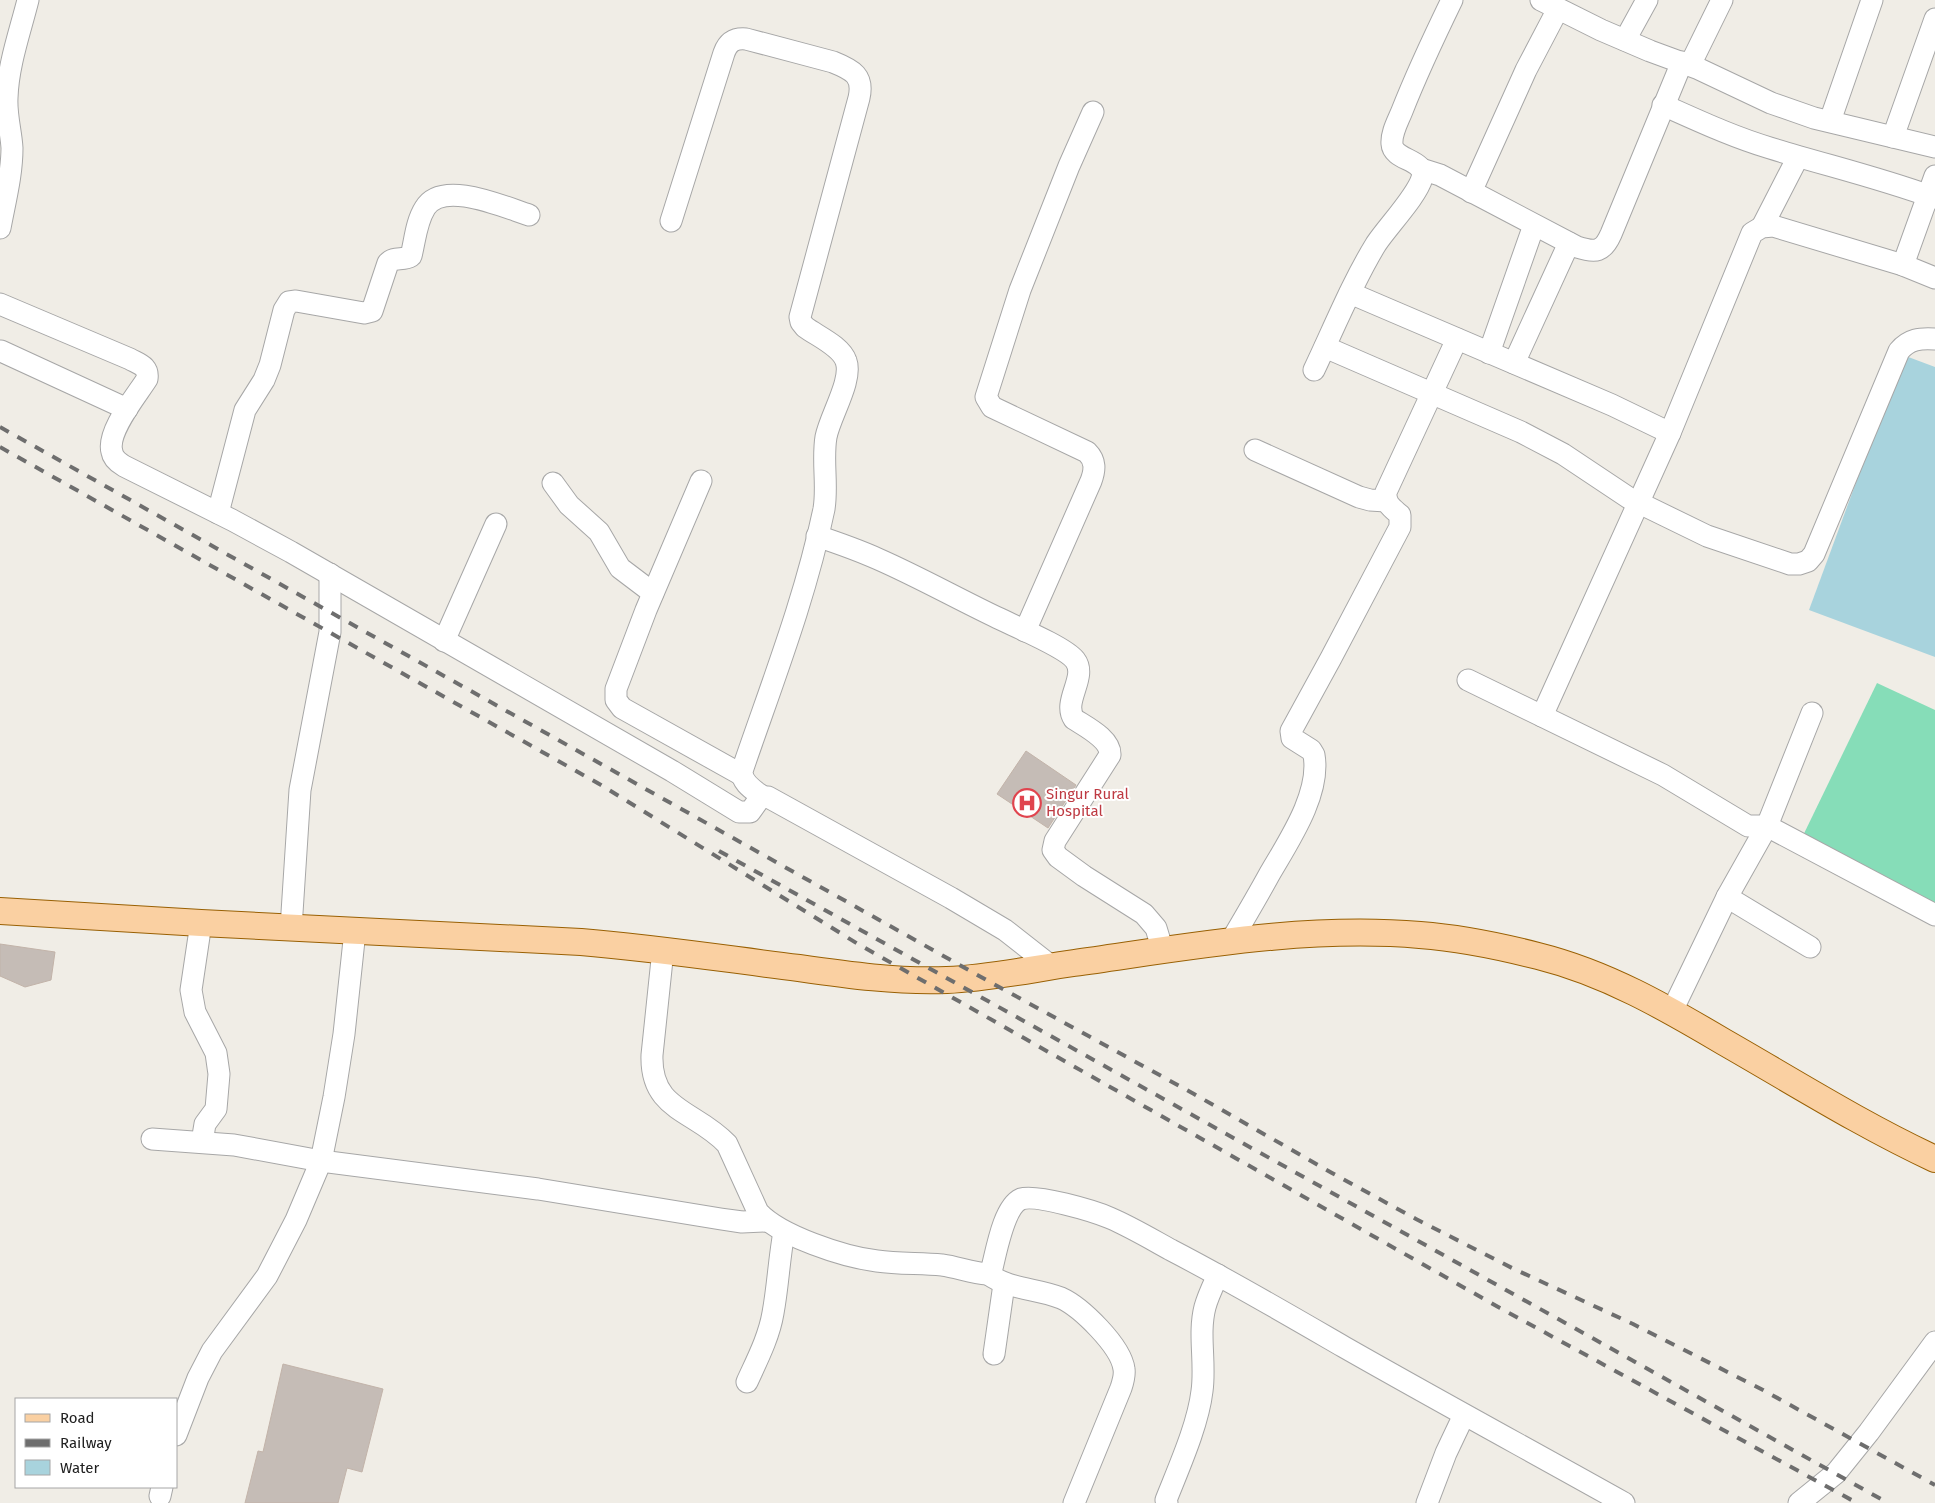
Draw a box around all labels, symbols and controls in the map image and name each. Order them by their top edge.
place label: Singur Rural Hospital [1046,785,1129,820]
hospital icon: Singur Rural Hospital [1012,788,1042,818]
legend [15,1398,178,1488]
text: Road [60,1409,95,1427]
text: Railway [60,1434,112,1452]
text: Water [60,1459,99,1477]

